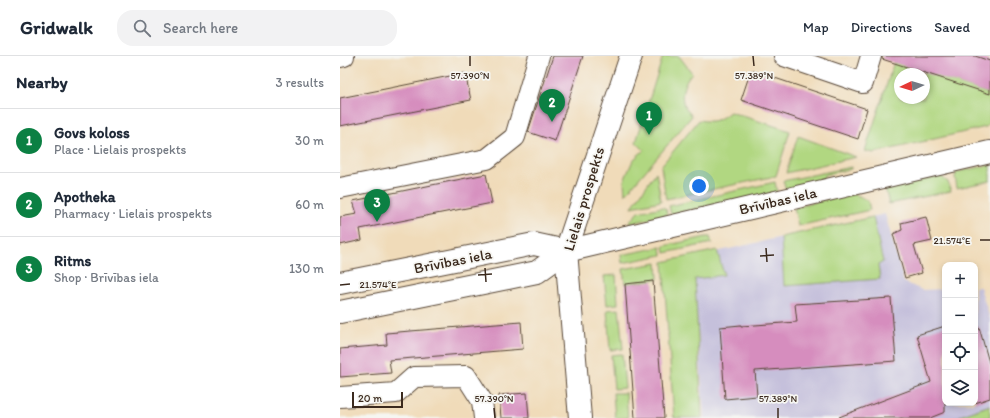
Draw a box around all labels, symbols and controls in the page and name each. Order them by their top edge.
search box [117,10,397,46]
text: Gridwalk [20,16,93,39]
icon: search [131,17,153,39]
text: Search here [163,19,238,37]
text: Map [803,19,829,36]
text: Directions [851,19,912,36]
text: Saved [934,19,970,36]
north arrow [894,68,930,104]
text: 57.390°N [450,69,490,82]
text: 57.389°N [735,69,774,82]
text: Nearby [16,72,68,92]
text: 3 results [275,75,324,90]
pin: 2 [539,89,565,122]
pin: 1 [636,102,662,135]
text: Govs koloss [54,124,130,142]
text: 1 [26,133,32,148]
text: 30 m [295,133,324,148]
text: Place · Lielais prospekts [54,142,186,157]
street label: Lielais prospekts [560,145,608,253]
your location [689,176,709,196]
street label: Brīvības iela [737,183,819,219]
text: Apotheka [54,188,115,206]
pin: 3 [364,189,390,222]
text: 2 [26,197,32,212]
text: 60 m [295,197,324,212]
text: Pharmacy · Lielais prospekts [54,206,212,221]
text: 21.574°E [933,234,971,247]
street label: Brīvības iela [412,245,494,277]
text: Ritms [54,252,91,270]
text: 3 [25,261,33,276]
text: 130 m [289,261,324,276]
map controls [942,262,978,406]
button: + [942,262,978,298]
text: Shop · Brīvības iela [54,270,159,285]
text: 21.574°E [359,278,397,291]
button: − [942,298,978,334]
button: locate [942,334,978,370]
button: layers [942,370,978,406]
scale bar [352,390,403,409]
text: 20 m [358,392,382,405]
text: 57.390°N [474,392,514,405]
text: 57.389°N [759,392,798,405]

